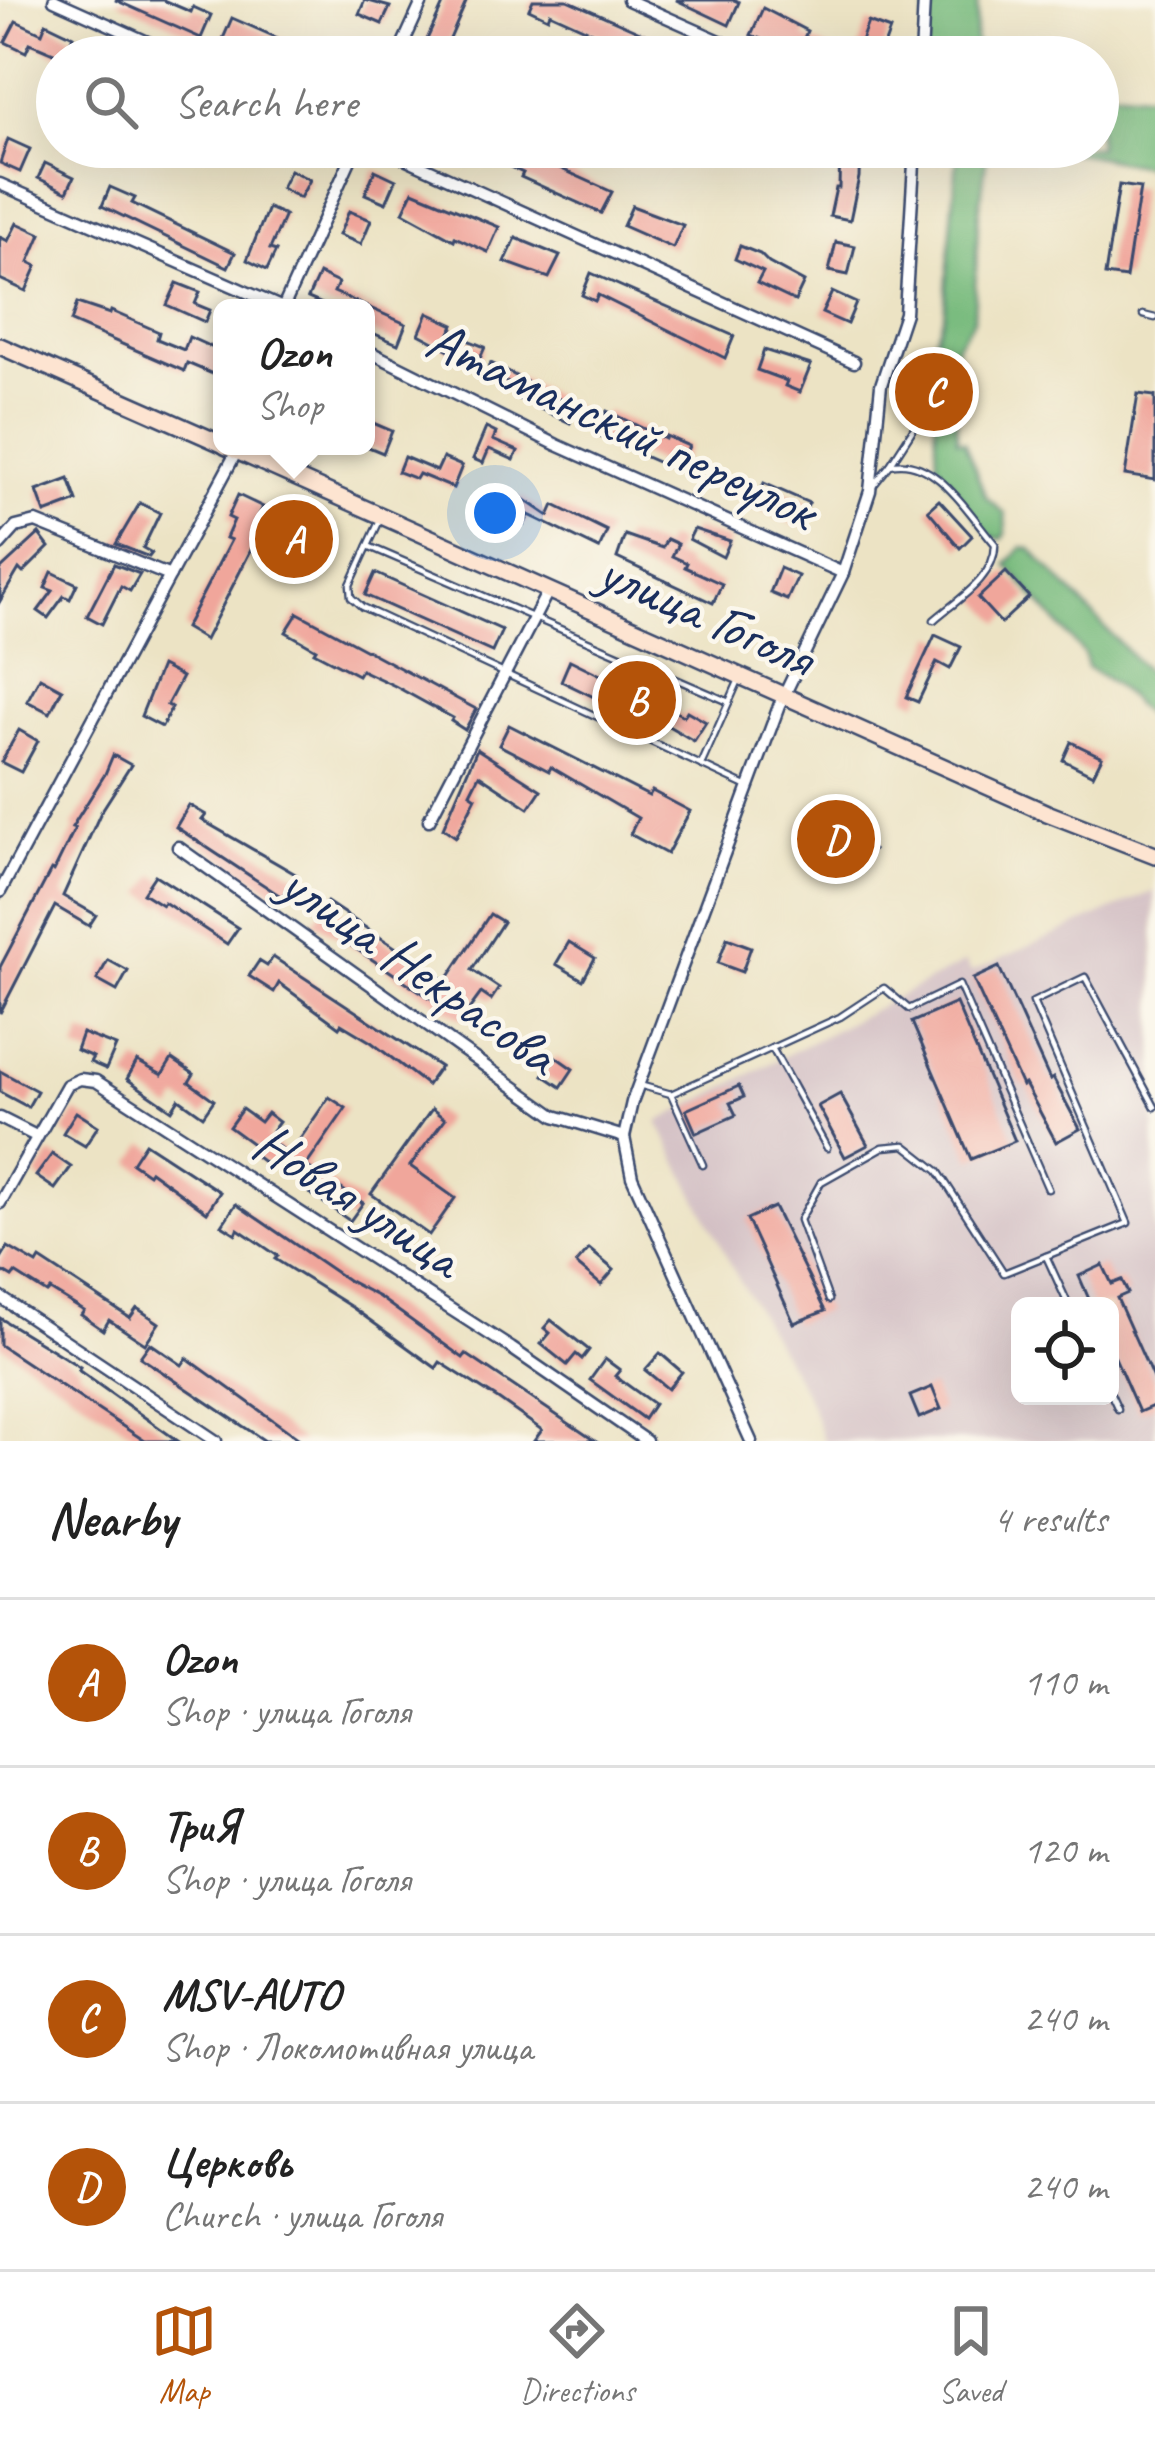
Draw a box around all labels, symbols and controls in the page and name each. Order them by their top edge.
search box [36,36,1119,168]
icon: search [78,69,144,135]
text: Search here [174,74,357,131]
popup [213,299,375,455]
street label: Атаманский переулок [416,303,832,549]
text: Ozon [256,324,332,381]
pin: C [895,347,973,437]
text: Shop [256,381,323,430]
your location [465,483,525,543]
pin: A [255,494,333,584]
street label: улица Гоголя [585,533,828,695]
pin: B [598,655,676,745]
pin: D [797,794,875,884]
street label: улица Некрасова [265,845,575,1093]
street label: Новая улица [240,1106,479,1296]
map controls [1011,1297,1119,1405]
button: locate [1011,1297,1119,1405]
text: Nearby [48,1487,176,1551]
text: 4 results [993,1495,1107,1544]
text: Ozon [162,1630,237,1687]
text: A [77,1658,97,1707]
text: 110 m [1023,1658,1107,1707]
text: Shop · улица Гоголя [162,1687,410,1736]
text: ТриЯ [162,1798,239,1855]
text: B [77,1826,97,1875]
text: 120 m [1023,1826,1107,1875]
text: Shop · улица Гоголя [162,1855,410,1904]
text: MSV-AUTO [162,1966,339,2023]
text: C [78,1994,96,2043]
text: 240 m [1023,1994,1107,2043]
text: Shop · Локомотивная улица [162,2023,532,2072]
text: Церковь [162,2134,291,2191]
text: D [76,2162,98,2211]
text: 240 m [1023,2162,1107,2211]
text: Church · улица Гоголя [162,2191,442,2240]
tab: Map [151,2298,217,2412]
tab: Directions [520,2298,635,2412]
tab: Saved [938,2298,1004,2412]

